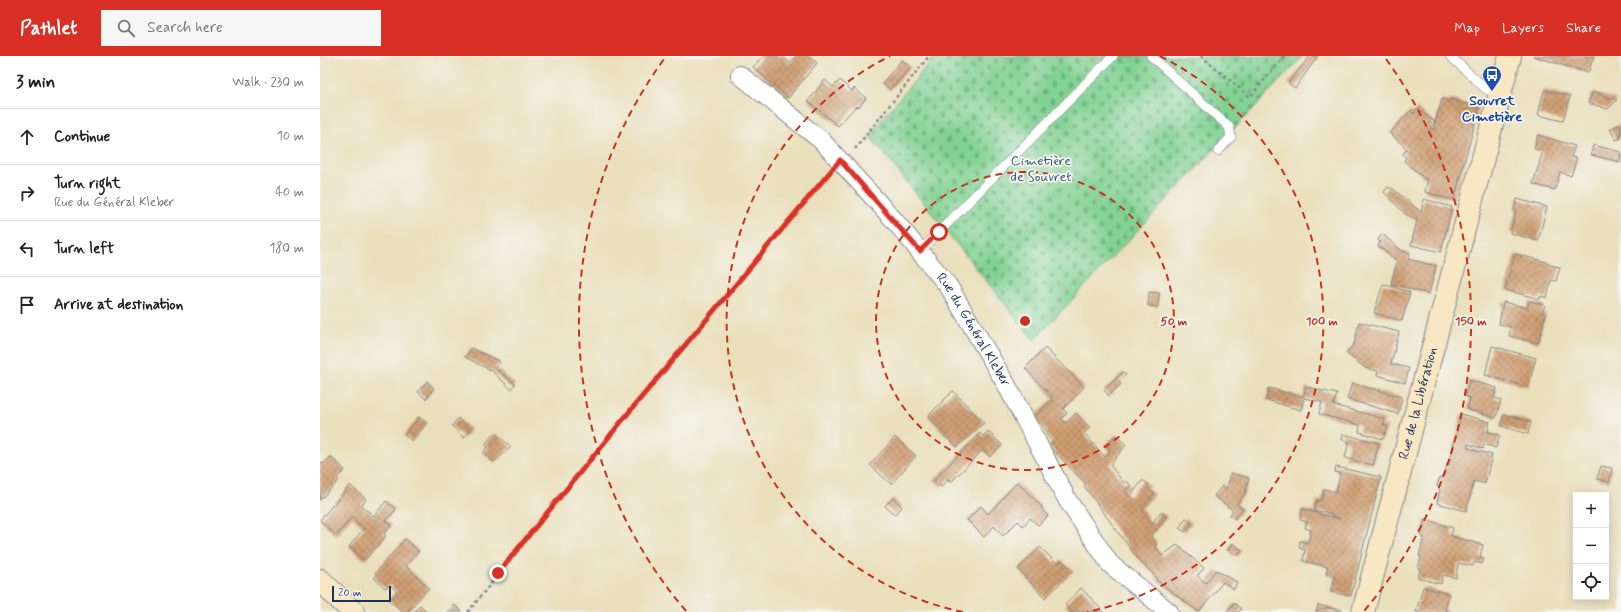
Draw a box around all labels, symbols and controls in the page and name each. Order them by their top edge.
search box [101,10,381,46]
text: Pathlet [20,16,77,41]
icon: search [115,17,137,39]
text: Search here [147,18,223,38]
text: Map [1454,19,1480,37]
text: Layers [1502,19,1544,37]
text: Share [1566,19,1601,37]
bus stop icon: Souvret Cimetière [1481,64,1503,92]
text: 3 min [16,71,55,93]
text: Walk · 230 m [232,74,304,91]
place label: Souvret Cimetière [1462,92,1522,126]
icon: ahead [16,126,38,148]
text: Continue [54,127,110,147]
text: 10 m [277,128,304,145]
park label: Cimetière de Souvret [1011,152,1071,186]
text: Turn right [54,174,121,194]
icon: right [16,182,38,204]
text: 40 m [275,184,304,201]
text: Rue du Général Kleber [54,194,174,211]
route start [930,223,948,241]
icon: left [16,238,38,260]
text: Turn left [54,239,114,259]
text: 180 m [269,240,304,257]
street label: Rue du Général Kleber [932,269,1015,390]
icon: arrive [16,294,38,316]
text: Arrive at destination [54,295,183,315]
centre of rings [1018,314,1032,328]
text: 50 m [1161,314,1188,330]
text: 100 m [1306,314,1339,330]
text: 150 m [1455,314,1487,330]
street label: Rue de la Libération [1395,345,1442,461]
map controls [1573,492,1609,600]
button: + [1573,492,1609,528]
button: − [1573,528,1609,564]
route end [489,564,507,582]
button: locate [1573,564,1609,600]
scale bar [332,584,391,603]
text: 20 m [338,586,361,600]

